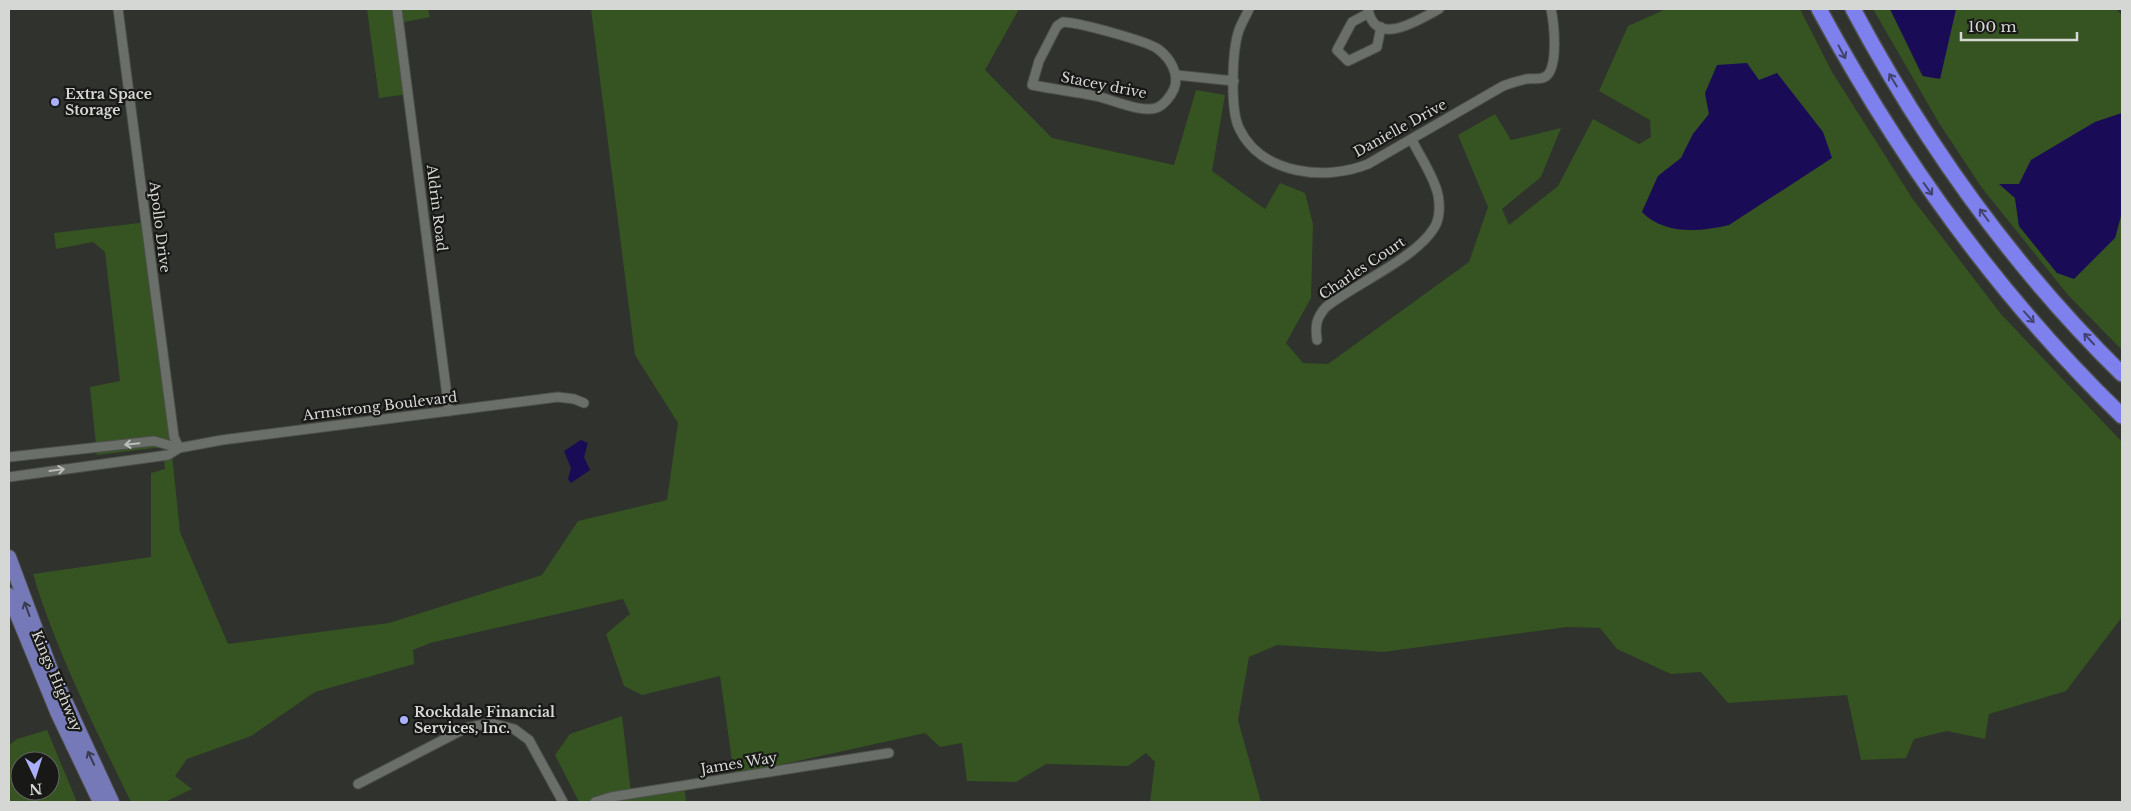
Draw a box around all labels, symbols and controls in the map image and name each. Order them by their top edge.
scale bar [1961,10,2077,42]
text: 100 m [1968,17,2017,36]
one-way arrow [1837,44,1847,59]
street label: Stacey drive [1060,68,1148,102]
one-way arrow [1887,74,1897,88]
place label: Extra Space Storage [65,85,152,119]
street label: Danielle Drive [1350,95,1450,161]
marker: Extra Space Storage [49,96,61,108]
street label: Aldrin Road [423,163,451,253]
street label: Apollo Drive [145,179,175,274]
one-way arrow [1923,182,1934,195]
one-way arrow [1979,208,1989,222]
street label: Charles Court [1316,232,1409,303]
one-way arrow [2023,310,2034,323]
one-way arrow [2083,333,2095,345]
street label: Armstrong Boulevard [301,388,459,425]
one-way arrow [124,439,140,449]
one-way arrow [49,465,65,475]
one-way arrow [22,602,31,617]
street label: Kings Highway [28,628,86,734]
place label: Rockdale Financial Services, Inc. [414,703,555,737]
marker: Rockdale Financial Services, Inc. [398,714,410,726]
street label: James Way [697,748,779,778]
north arrow [10,751,60,801]
one-way arrow [85,751,95,766]
text: N [29,780,43,798]

